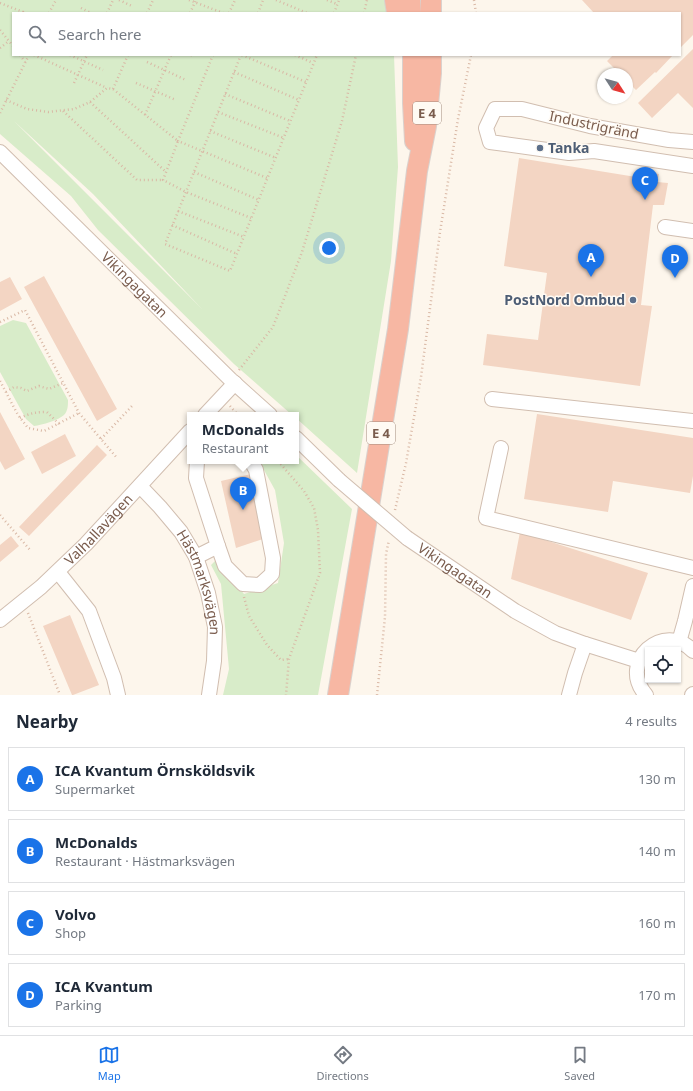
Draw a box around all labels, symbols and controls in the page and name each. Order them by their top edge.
search box [12,12,681,56]
icon: search [26,23,48,45]
text: Search here [58,24,141,44]
north arrow [597,68,633,104]
road number: E 4 [413,102,441,124]
street label: Industrigränd [548,106,641,143]
place label: Tanka [548,138,590,157]
marker: Tanka [535,143,545,153]
pin: C [632,167,658,200]
your location [319,238,339,258]
pin: A [578,244,604,277]
pin: D [662,245,688,278]
street label: Vikingagatan [97,247,172,321]
place label: PostNord Ombud [504,290,625,309]
marker: PostNord Ombud [628,295,638,305]
popup [187,412,299,464]
text: McDonalds [202,419,284,439]
road number: E 4 [367,422,395,444]
text: Restaurant [202,439,269,457]
pin: B [230,477,256,510]
street label: Valhallavägen [60,490,137,569]
street label: Hästmarksvägen [173,526,225,635]
street label: Vikingagatan [414,538,496,602]
map controls [645,647,681,683]
button: locate [645,647,681,683]
text: Nearby [16,710,78,733]
text: 4 results [625,712,677,730]
text: ICA Kvantum Örnsköldsvik [55,760,255,780]
text: A [26,770,35,788]
text: 130 m [638,770,676,788]
text: Supermarket [55,780,135,798]
text: McDonalds [55,832,137,852]
text: B [26,842,34,860]
text: 140 m [638,842,676,860]
text: Restaurant · Hästmarksvägen [55,852,235,870]
text: Volvo [55,904,96,924]
text: C [26,914,34,932]
text: 160 m [638,914,676,932]
text: Shop [55,924,86,942]
text: ICA Kvantum [55,976,153,996]
text: D [25,986,35,1004]
text: 170 m [638,986,676,1004]
text: Parking [55,996,102,1014]
tab: Map [98,1044,121,1083]
tab: Directions [316,1044,369,1083]
tab: Saved [564,1044,595,1083]

